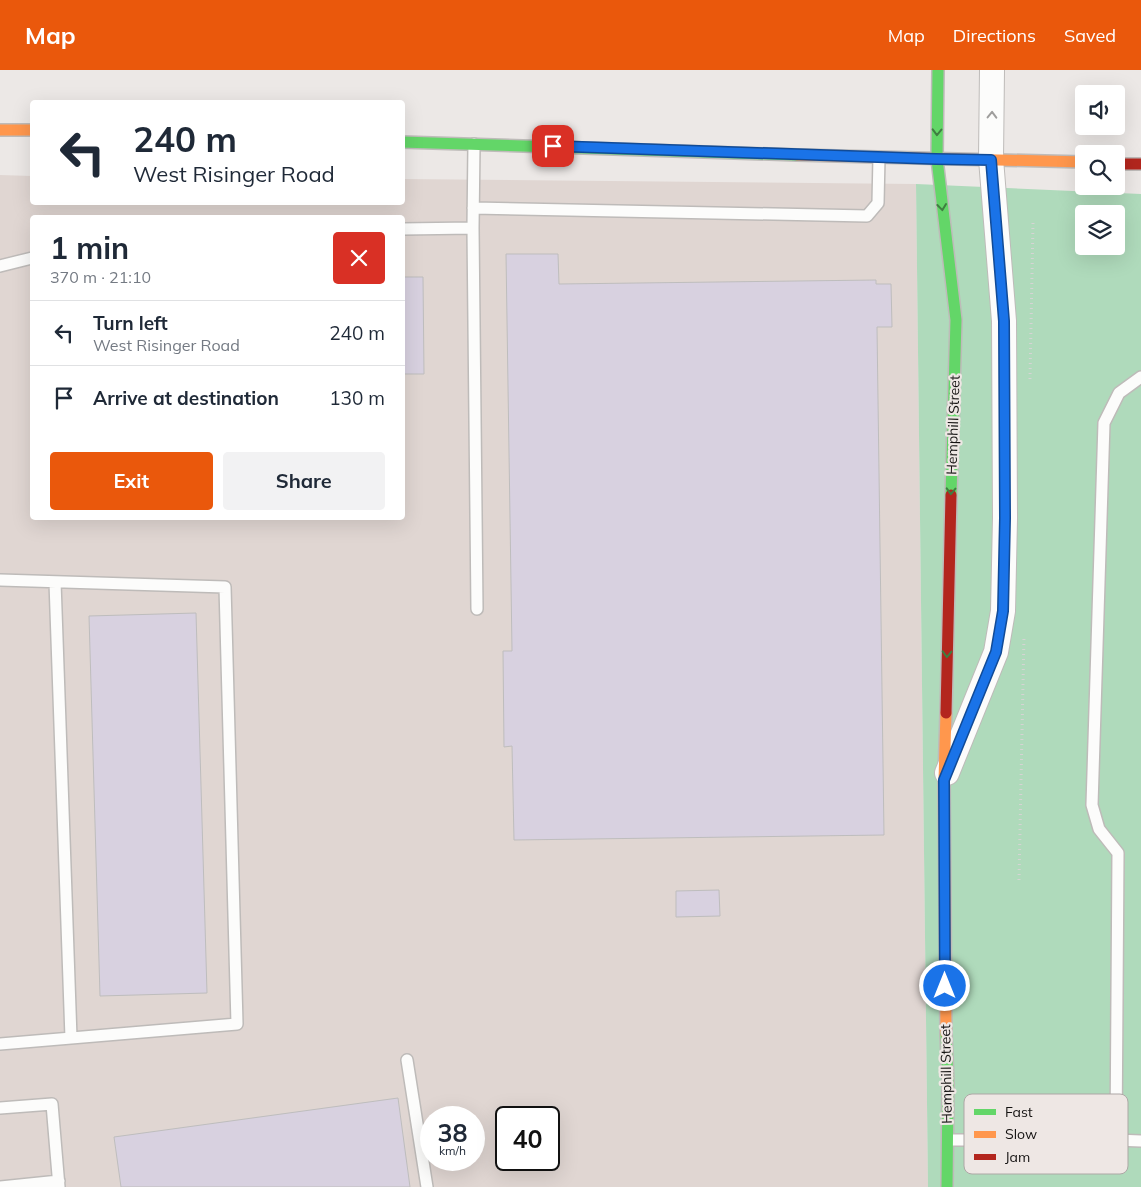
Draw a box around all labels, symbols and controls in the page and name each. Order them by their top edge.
text: Map [25,20,76,50]
text: Map [888,24,925,47]
text: Directions [953,24,1036,47]
text: Saved [1064,24,1116,47]
map controls [1075,85,1125,255]
button: sound [1075,85,1125,135]
one-way arrow [987,110,997,118]
text: 240 m [133,117,237,161]
icon: left [50,120,115,185]
pin [532,125,574,167]
one-way arrow [932,128,942,136]
icon: arrive [539,132,567,160]
button: search [1075,145,1125,195]
text: West Risinger Road [133,160,335,188]
one-way arrow [936,204,947,212]
button: layers [1075,205,1125,255]
text: 1 min [50,229,129,267]
button: close [333,232,385,284]
text: 370 m · 21:10 [50,267,151,287]
text: Turn left [93,311,168,335]
icon: left [50,319,78,347]
text: 240 m [329,321,385,345]
text: West Risinger Road [93,335,240,355]
street label: Hemphill Street [942,375,964,475]
icon: arrive [50,384,78,412]
text: Arrive at destination [93,386,279,410]
text: 130 m [329,386,385,410]
button: Exit [50,452,213,510]
button: Share [223,452,385,510]
one-way arrow [946,488,957,496]
one-way arrow [942,650,952,658]
position arrow [918,959,970,1011]
street label: Hemphill Street [936,1024,956,1124]
legend [964,1094,1128,1174]
text: Fast [1005,1103,1033,1121]
speed limit sign: 40 [495,1106,560,1171]
text: 38 [437,1117,468,1148]
text: Slow [1005,1125,1037,1143]
text: km/h [439,1143,466,1158]
text: Jam [1005,1148,1030,1166]

